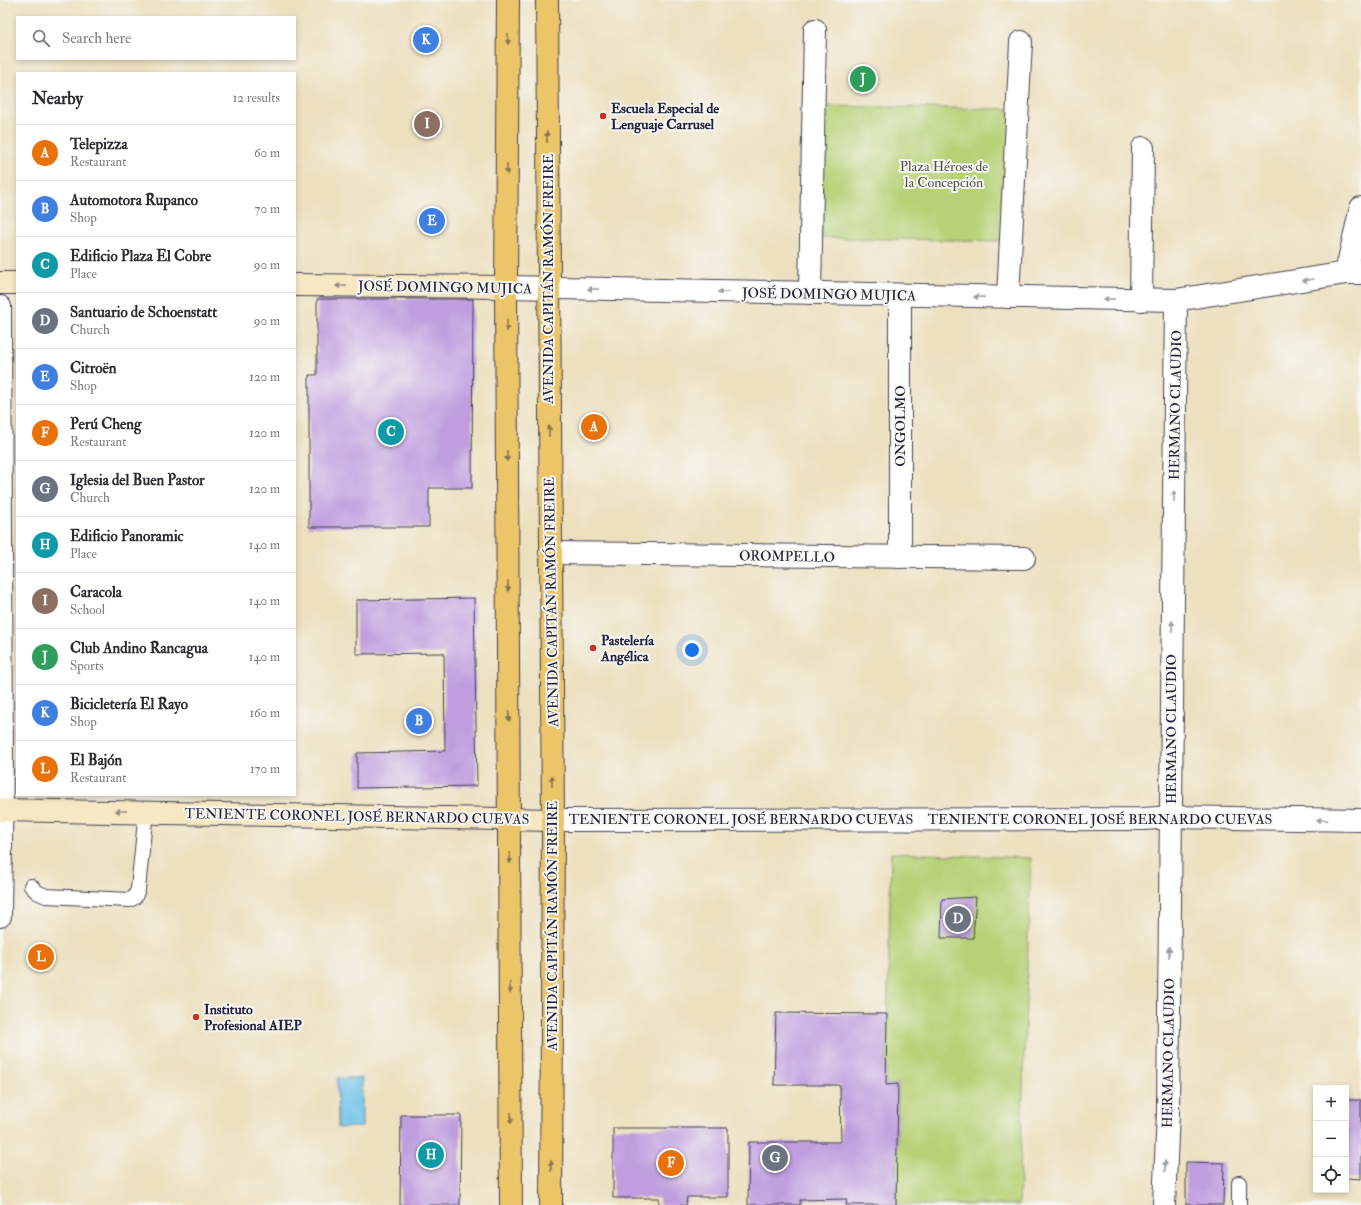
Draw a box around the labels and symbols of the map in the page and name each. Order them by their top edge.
pin: K [413,25,439,55]
one-way arrow [505,33,511,46]
pin: J [850,64,876,94]
place label: Escuela Especial de Lenguaje Carrusel [611,100,719,134]
pin: I [414,109,440,139]
marker: Escuela Especial de Lenguaje Carrusel [598,111,608,121]
one-way arrow [544,130,550,143]
street label: AVENIDA CAPITÁN RAMÓN FREIRE [540,154,557,405]
park label: Plaza Héroes de la Concepción [900,158,988,192]
one-way arrow [504,163,510,176]
pin: E [419,206,445,236]
street label: JOSÉ DOMINGO MUJICA [357,277,532,298]
one-way arrow [1302,277,1314,283]
one-way arrow [334,283,347,289]
street label: JOSÉ DOMINGO MUJICA [741,284,916,305]
one-way arrow [586,286,599,292]
one-way arrow [717,288,729,295]
one-way arrow [973,293,985,300]
one-way arrow [1102,296,1115,302]
one-way arrow [504,320,510,333]
street label: HERMANO CLAUDIO [1166,330,1185,480]
street label: ONGOLMO [892,385,909,467]
pin: A [581,412,607,442]
pin: C [378,417,404,447]
one-way arrow [546,424,552,437]
one-way arrow [504,450,511,462]
street label: AVENIDA CAPITÁN RAMÓN FREIRE [541,477,562,728]
one-way arrow [1171,489,1177,502]
street label: OROMPELLO [739,547,835,566]
one-way arrow [505,580,511,593]
one-way arrow [1169,619,1175,632]
place label: Pastelería Angélica [600,632,655,666]
your location [682,640,702,660]
marker: Pastelería Angélica [588,643,598,653]
street label: HERMANO CLAUDIO [1163,654,1180,804]
pin: B [406,706,432,736]
one-way arrow [506,710,512,723]
one-way arrow [549,774,555,787]
street label: AVENIDA CAPITÁN RAMÓN FREIRE [544,801,561,1052]
street label: TENIENTE CORONEL JOSÉ BERNARDO CUEVAS [185,805,529,828]
one-way arrow [114,808,127,814]
street label: TENIENTE CORONEL JOSÉ BERNARDO CUEVAS [569,811,913,828]
street label: TENIENTE CORONEL JOSÉ BERNARDO CUEVAS [928,811,1272,828]
one-way arrow [1315,817,1328,823]
one-way arrow [507,852,513,865]
pin: D [945,904,971,934]
pin: L [28,942,54,972]
one-way arrow [1166,945,1172,958]
street label: HERMANO CLAUDIO [1159,978,1178,1128]
one-way arrow [507,982,513,995]
place label: Instituto Profesional AIEP [204,1001,303,1034]
marker: Instituto Profesional AIEP [191,1012,201,1022]
one-way arrow [508,1112,514,1125]
pin: H [418,1140,444,1170]
pin: G [762,1143,788,1173]
pin: F [658,1148,684,1178]
one-way arrow [548,1159,554,1172]
one-way arrow [1162,1160,1169,1172]

